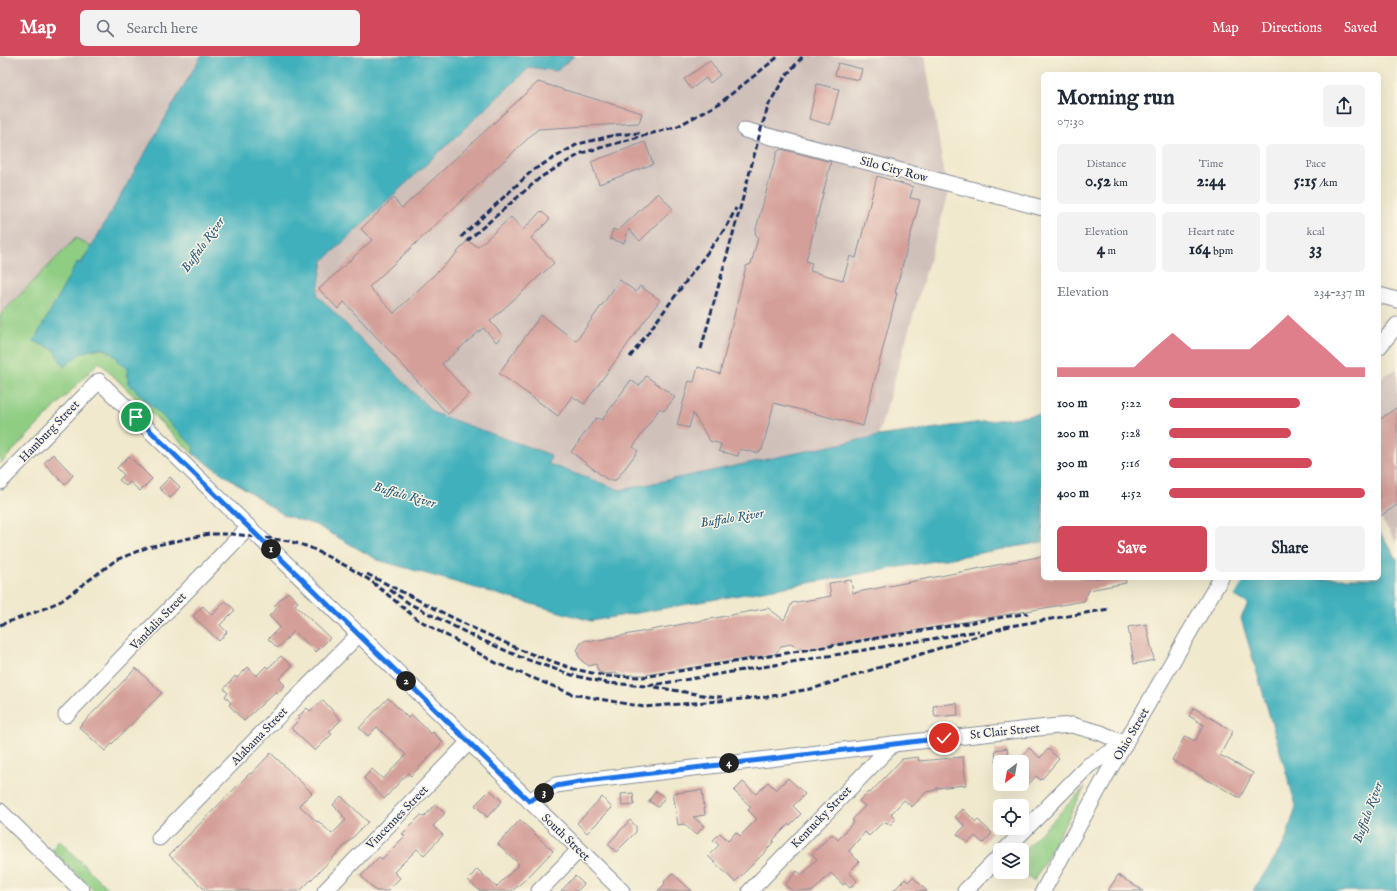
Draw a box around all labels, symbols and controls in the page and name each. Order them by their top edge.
search box [80,10,360,46]
text: Map [20,16,56,40]
icon: search [94,17,116,39]
text: Search here [126,19,198,38]
text: Map [1212,19,1239,37]
text: Directions [1261,19,1322,37]
text: Saved [1344,19,1377,37]
text: Morning run [1057,84,1175,112]
button: share [1323,85,1365,127]
text: 07:30 [1057,113,1084,130]
street label: Silo City Row [858,153,930,186]
text: Distance [1086,157,1126,171]
text: Time [1199,157,1223,171]
text: Pace [1305,157,1326,171]
text: 0.52 [1085,171,1111,192]
text: 2:44 [1196,171,1226,192]
text: 5:15 [1294,171,1317,192]
text: km [1111,176,1128,190]
text: /km [1317,176,1338,190]
water label: Buffalo River [177,213,229,276]
text: Elevation [1085,225,1128,239]
text: Heart rate [1188,225,1234,239]
text: kcal [1306,225,1325,239]
text: 4 [1097,239,1105,260]
text: 164 [1189,239,1211,260]
text: 33 [1309,239,1322,260]
text: m [1105,244,1116,258]
text: bpm [1211,244,1233,258]
text: Elevation [1057,284,1109,301]
text: 234–237 m [1313,284,1365,301]
text: 100 m [1057,395,1087,412]
text: 5:22 [1121,395,1141,412]
street label: Hamburg Street [16,397,83,466]
pin [119,400,153,434]
icon: arrive [125,406,147,428]
text: 200 m [1057,425,1089,442]
text: 5:28 [1121,425,1140,442]
text: 300 m [1057,455,1088,472]
text: 5:16 [1121,455,1139,472]
water label: Buffalo River [371,478,438,513]
text: 400 m [1057,485,1089,502]
text: 4:52 [1121,485,1142,502]
water label: Buffalo River [699,505,766,532]
button: Save [1057,526,1207,572]
button: Share [1215,526,1365,572]
pin: 1 [261,539,281,559]
text: 1 [269,542,273,556]
street label: Vandalia Street [126,589,190,654]
pin: 2 [396,671,416,691]
text: 2 [403,674,409,688]
street label: Alabama Street [227,704,291,769]
street label: Ohio Street [1110,705,1153,763]
street label: St Clair Street [969,720,1041,743]
pin [927,721,961,755]
icon: check [933,727,955,749]
pin: 4 [719,753,739,773]
north arrow [993,755,1029,791]
map controls [993,755,1029,879]
text: 4 [726,756,732,770]
water label: Buffalo River [1349,779,1388,846]
street label: Vincennes Street [362,782,432,853]
pin: 3 [534,783,554,803]
street label: Kentucky Street [788,783,855,852]
text: 3 [542,786,546,800]
button: locate [993,799,1029,835]
street label: South Street [538,811,593,864]
button: layers [993,843,1029,879]

